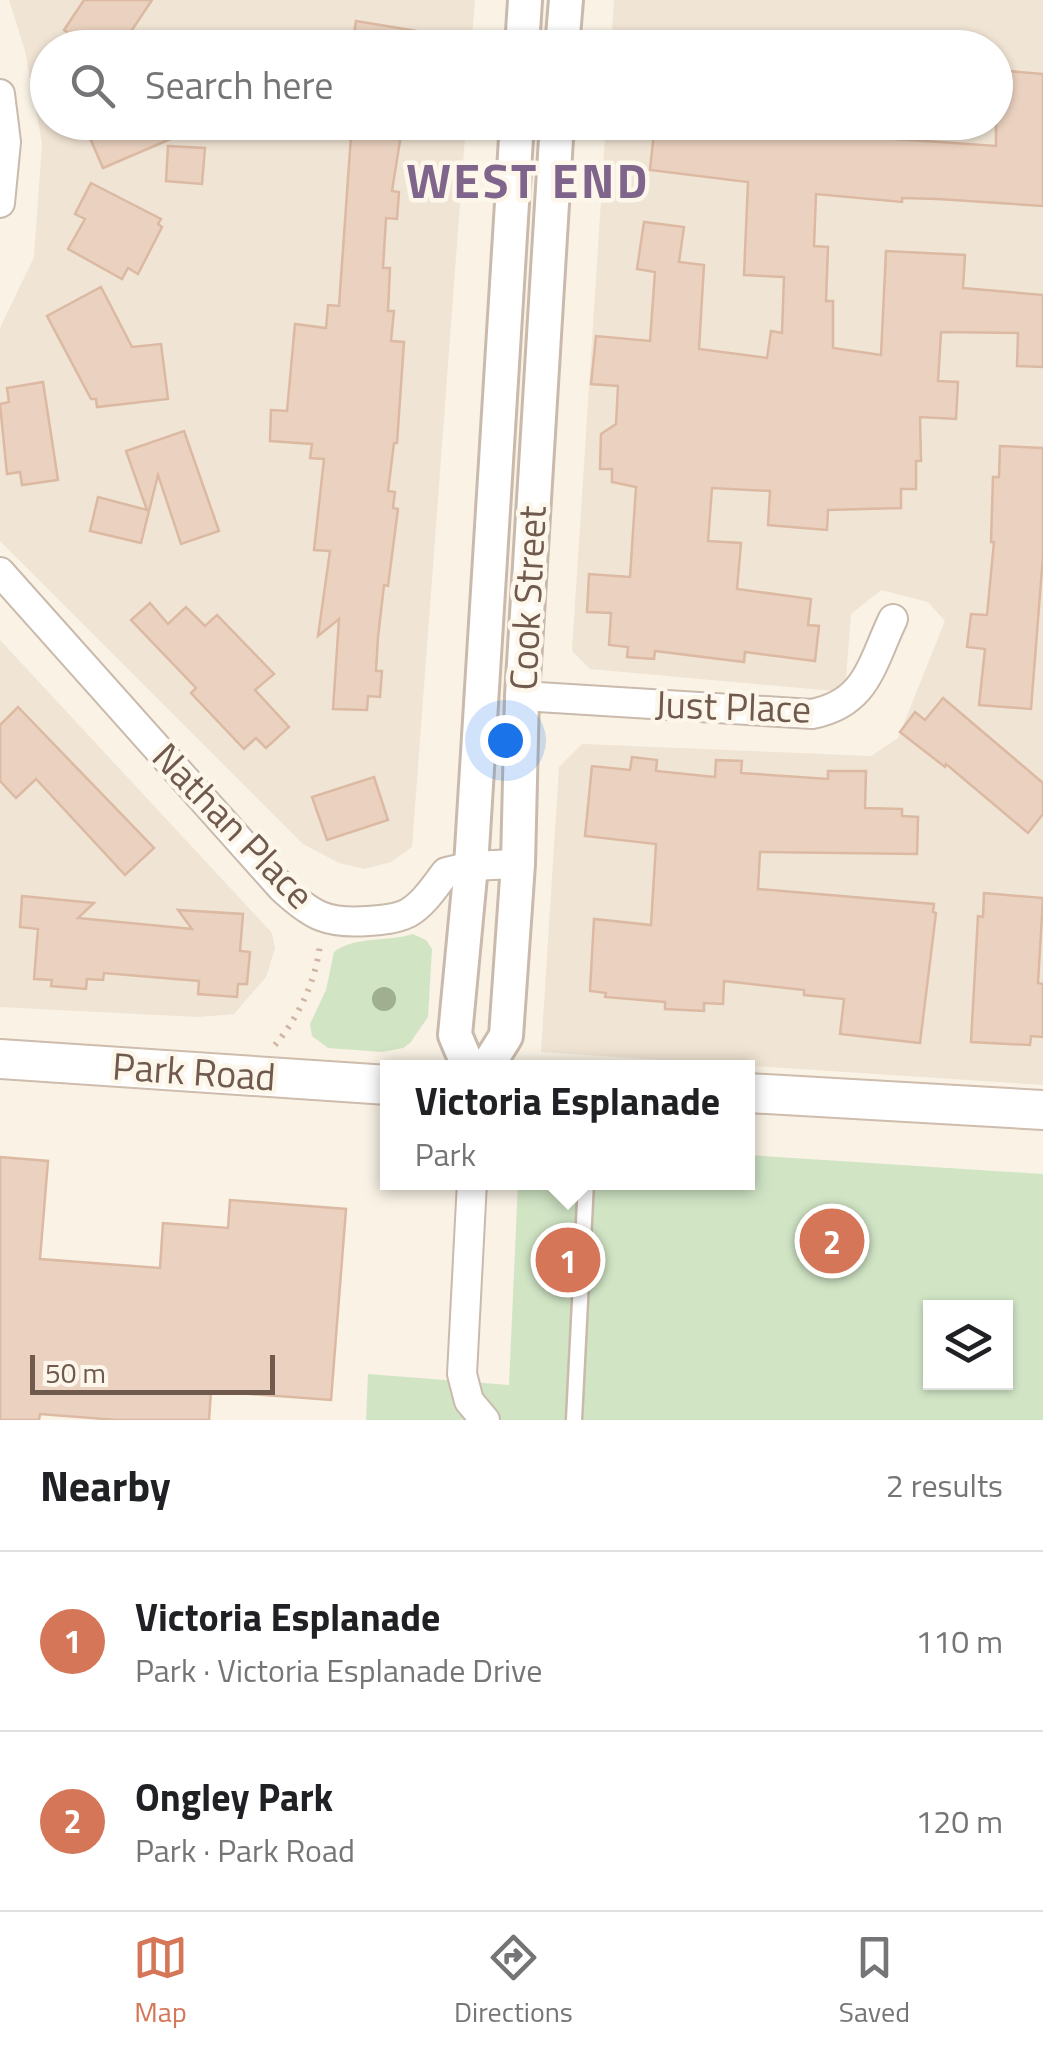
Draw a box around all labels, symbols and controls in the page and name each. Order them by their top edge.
search box [30,30,1013,140]
text: Search here [145,56,333,114]
icon: search [65,58,120,113]
district label: WEST END [406,144,650,217]
street label: Cook Street [493,504,561,692]
street label: Just Place [654,674,812,738]
your location [480,715,531,766]
street label: Nathan Place [139,729,328,922]
street label: Park Road [111,1036,278,1106]
popup [380,1060,755,1190]
text: Victoria Esplanade [415,1072,720,1130]
text: Park [415,1130,476,1178]
pin: 2 [800,1204,864,1278]
pin: 1 [536,1222,600,1298]
map controls [923,1300,1013,1390]
button: layers [923,1300,1013,1390]
scale bar [30,1350,275,1394]
text: 50 m [45,1351,106,1394]
text: Nearby [40,1453,171,1517]
text: 2 results [886,1461,1003,1509]
text: Victoria Esplanade [135,1588,440,1646]
text: 1 [64,1617,81,1665]
text: 110 m [915,1617,1003,1665]
text: Park · Victoria Esplanade Drive [135,1646,542,1694]
text: Ongley Park [135,1768,333,1826]
text: 2 [64,1797,81,1845]
text: 120 m [915,1797,1003,1845]
text: Park · Park Road [135,1826,355,1874]
tab: Map [133,1930,188,2033]
tab: Directions [454,1930,573,2033]
tab: Saved [839,1930,910,2033]

